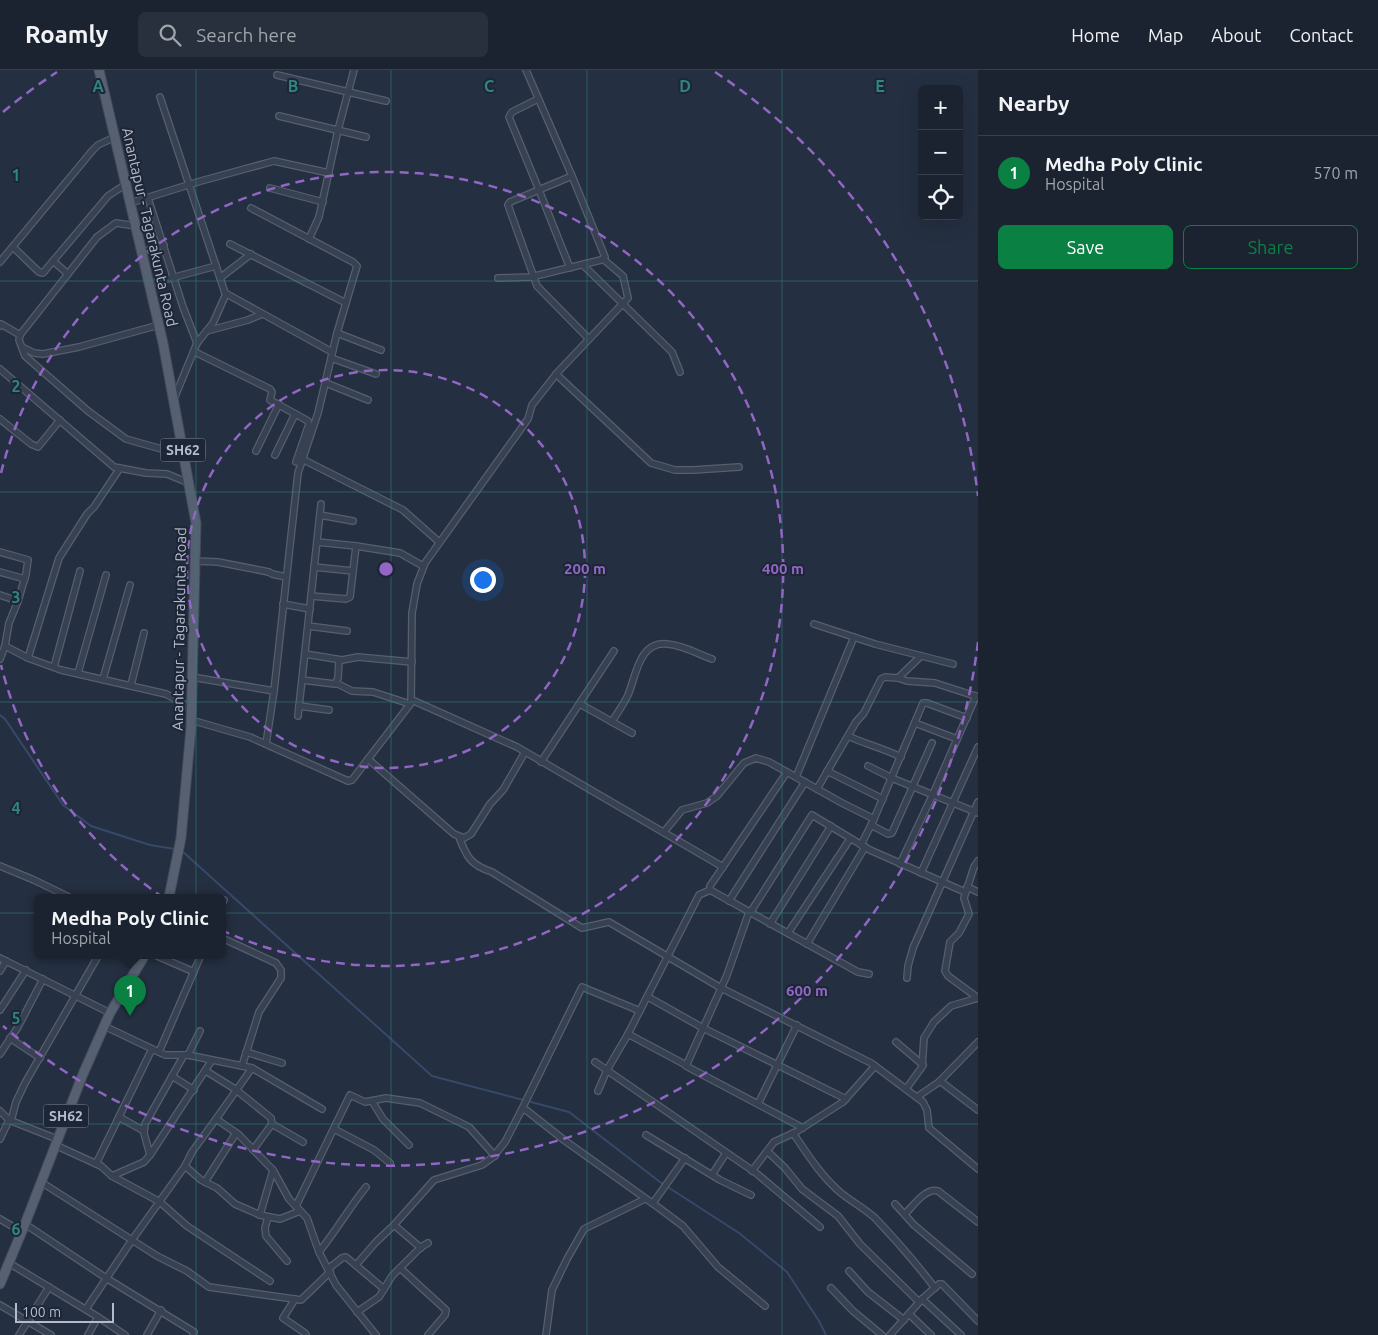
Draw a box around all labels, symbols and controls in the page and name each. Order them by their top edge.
search box [138,12,488,57]
text: Roamly [25,21,108,48]
icon: search [156,21,184,49]
text: Search here [196,24,297,46]
text: Home [1071,25,1120,45]
text: Map [1148,25,1183,45]
text: About [1211,25,1261,45]
text: Contact [1289,25,1353,45]
text: A [92,77,104,95]
text: B [288,77,298,95]
text: C [484,77,494,95]
text: D [679,77,691,95]
text: E [875,77,885,95]
map controls [918,85,963,220]
button: + [918,85,963,130]
text: Nearby [998,91,1069,115]
street label: Anantapur - Tagarakunta Road [119,126,181,328]
button: − [918,130,963,175]
text: Medha Poly Clinic [1045,153,1202,175]
text: 1 [1009,164,1019,182]
text: 570 m [1313,164,1358,182]
text: 1 [11,166,21,184]
button: locate [918,175,963,220]
text: Hospital [1045,175,1104,193]
button: Save [998,225,1173,269]
button: Share [1183,225,1358,269]
text: 2 [11,377,21,395]
road number: SH62 [160,438,206,462]
street label: Anantapur - Tagarakunta Road [169,527,189,731]
centre of rings [377,560,395,578]
text: 200 m [564,560,606,577]
text: 400 m [762,560,804,577]
your location [470,567,496,593]
text: 3 [11,588,21,606]
text: 4 [11,799,21,817]
popup [34,894,226,959]
text: Medha Poly Clinic [51,907,209,929]
text: Hospital [51,929,111,947]
pin: 1 [114,975,146,1016]
text: 600 m [786,982,828,999]
text: 5 [11,1009,21,1027]
road number: SH62 [44,1104,88,1128]
text: 6 [11,1220,21,1238]
scale bar [15,1300,114,1323]
text: 100 m [22,1304,61,1320]

